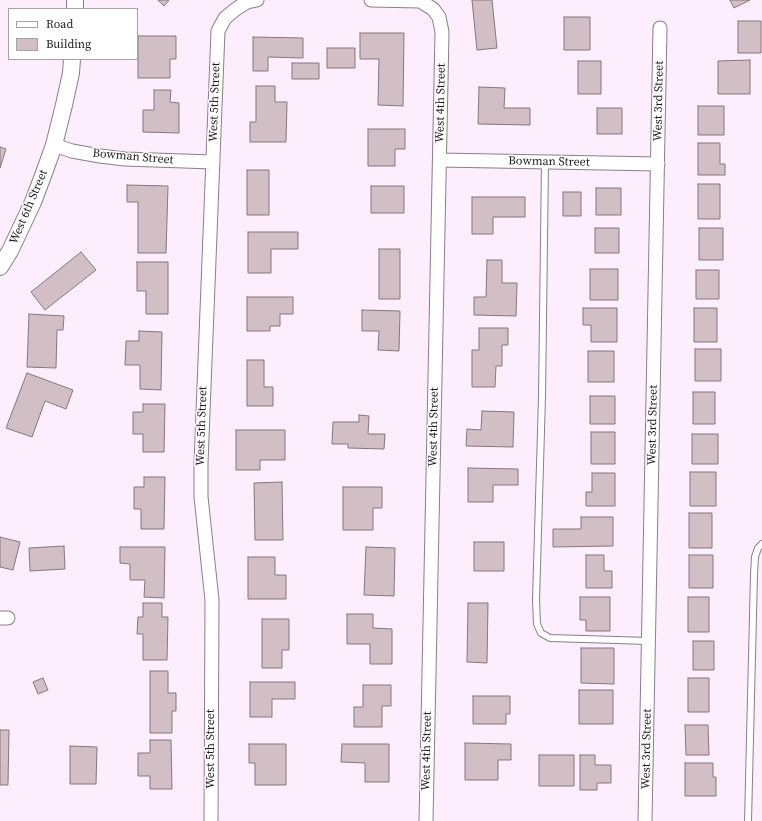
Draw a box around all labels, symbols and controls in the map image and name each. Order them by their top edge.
legend [8,8,138,60]
text: Road [46,16,73,32]
text: Building [46,36,91,52]
street label: West 3rd Street [651,61,667,141]
street label: West 5th Street [206,62,224,142]
street label: West 4th Street [433,63,449,143]
street label: Bowman Street [92,146,174,168]
street label: Bowman Street [508,154,590,170]
street label: West 6th Street [7,168,51,246]
street label: West 3rd Street [645,385,661,465]
street label: West 5th Street [193,386,211,466]
street label: West 4th Street [426,387,442,467]
street label: West 5th Street [204,709,218,789]
street label: West 3rd Street [639,709,655,789]
street label: West 4th Street [419,711,435,791]

